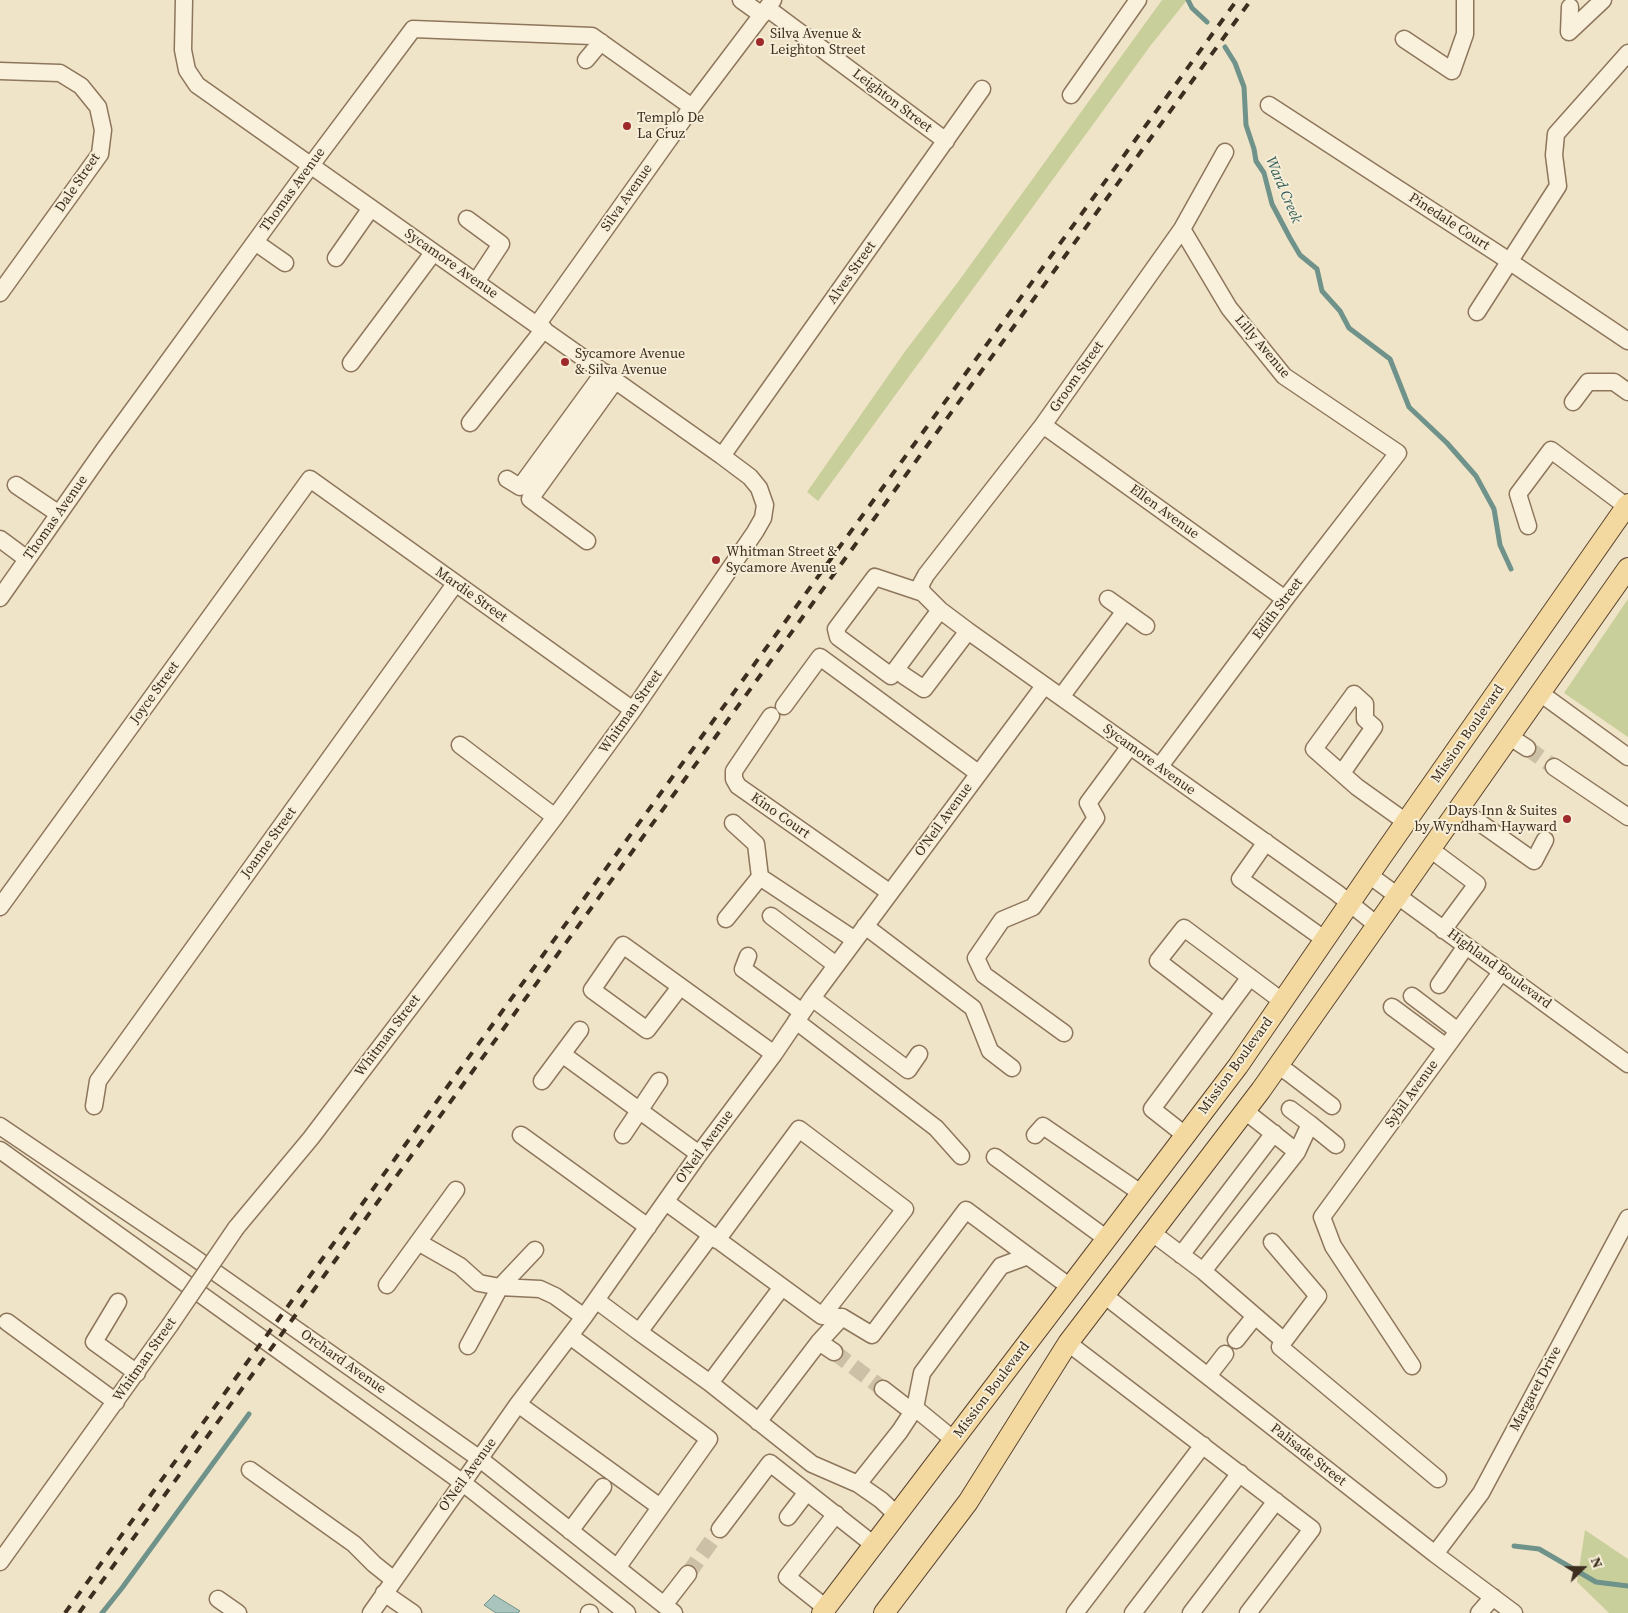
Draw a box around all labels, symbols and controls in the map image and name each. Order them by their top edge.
place label: Silva Avenue & Leighton Street [770,26,865,58]
marker: Silva Avenue & Leighton Street [754,36,766,48]
street label: Leighton Street [849,66,935,136]
place label: Templo De La Cruz [637,110,704,142]
marker: Templo De La Cruz [621,120,633,132]
street label: Thomas Avenue [257,145,329,235]
street label: Dale Street [52,150,104,216]
water label: Ward Creek [1261,154,1305,226]
street label: Silva Avenue [598,161,656,235]
street label: Pinedale Court [1405,190,1493,254]
street label: Sycamore Avenue [401,226,501,302]
street label: Alves Street [824,238,880,308]
street label: Lilly Avenue [1231,312,1293,382]
street label: Groom Street [1046,338,1108,416]
place label: Sycamore Avenue & Silva Avenue [575,346,685,378]
marker: Sycamore Avenue & Silva Avenue [559,356,571,368]
street label: Thomas Avenue [21,472,91,564]
street label: Ellen Avenue [1126,481,1202,543]
place label: Whitman Street & Sycamore Avenue [726,544,838,576]
marker: Whitman Street & Sycamore Avenue [710,554,722,566]
street label: Mardie Street [432,564,510,626]
street label: Edith Street [1249,575,1307,643]
street label: Joyce Street [127,659,183,727]
street label: Whitman Street [596,667,666,757]
street label: Mission Boulevard [1428,682,1508,786]
street label: Sycamore Avenue [1100,721,1198,799]
street label: O'Neil Avenue [912,780,976,860]
street label: Kino Court [747,790,813,842]
place label: Days Inn & Suites by Wyndham Hayward [1414,803,1557,836]
street label: Joanne Street [238,804,300,882]
marker: Days Inn & Suites by Wyndham Hayward [1561,813,1573,825]
street label: Highland Boulevard [1444,926,1554,1012]
street label: Whitman Street [352,992,424,1080]
street label: Mission Boulevard [1195,1014,1277,1118]
street label: Sybil Avenue [1382,1057,1442,1131]
street label: O'Neil Avenue [673,1107,737,1187]
street label: Whitman Street [110,1315,180,1405]
street label: Orchard Avenue [297,1326,389,1398]
street label: Mission Boulevard [950,1339,1034,1441]
street label: Margaret Drive [1507,1344,1565,1434]
street label: Palisade Street [1267,1420,1349,1490]
street label: O'Neil Avenue [436,1435,500,1515]
north arrow [1558,1543,1608,1593]
text: N [1586,1554,1608,1571]

